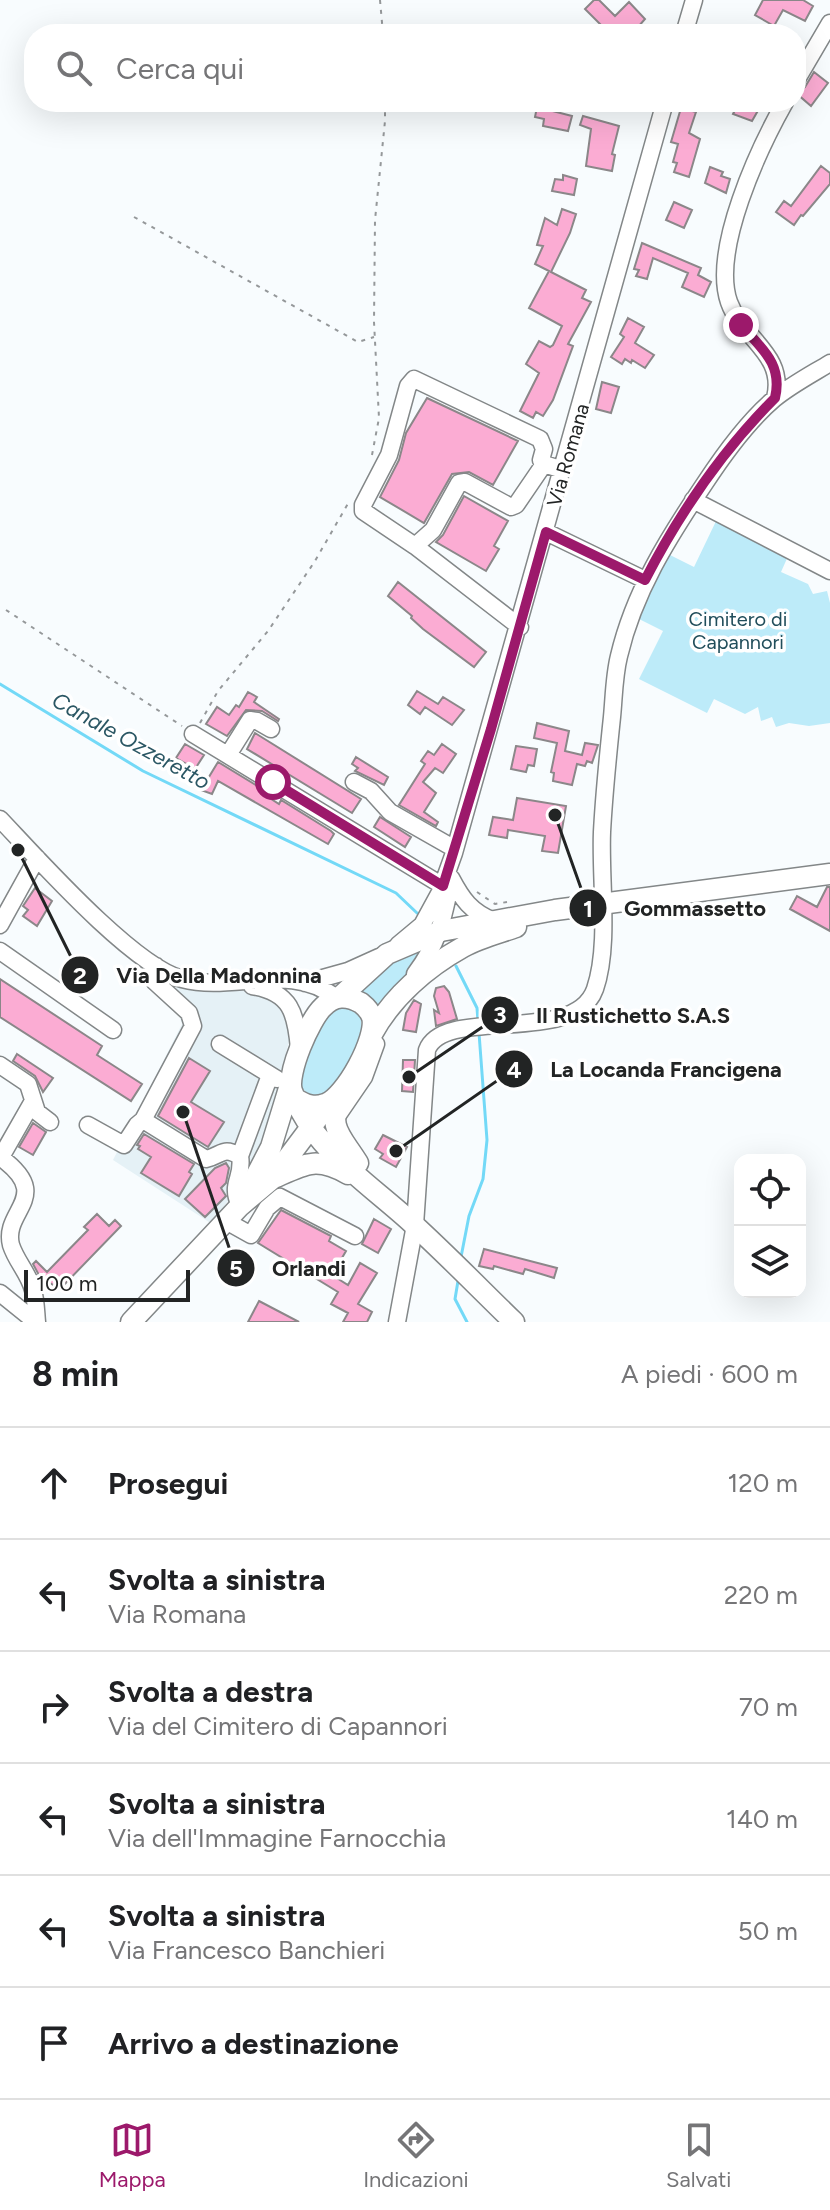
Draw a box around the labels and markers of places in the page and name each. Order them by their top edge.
callout: Gommassetto [568,885,782,931]
callout: Via Della Madonnina [60,952,337,998]
callout: Il Rustichetto S.A.S [480,992,746,1038]
callout: La Locanda Francigena [494,1046,798,1092]
callout: Orlandi [216,1245,362,1291]

